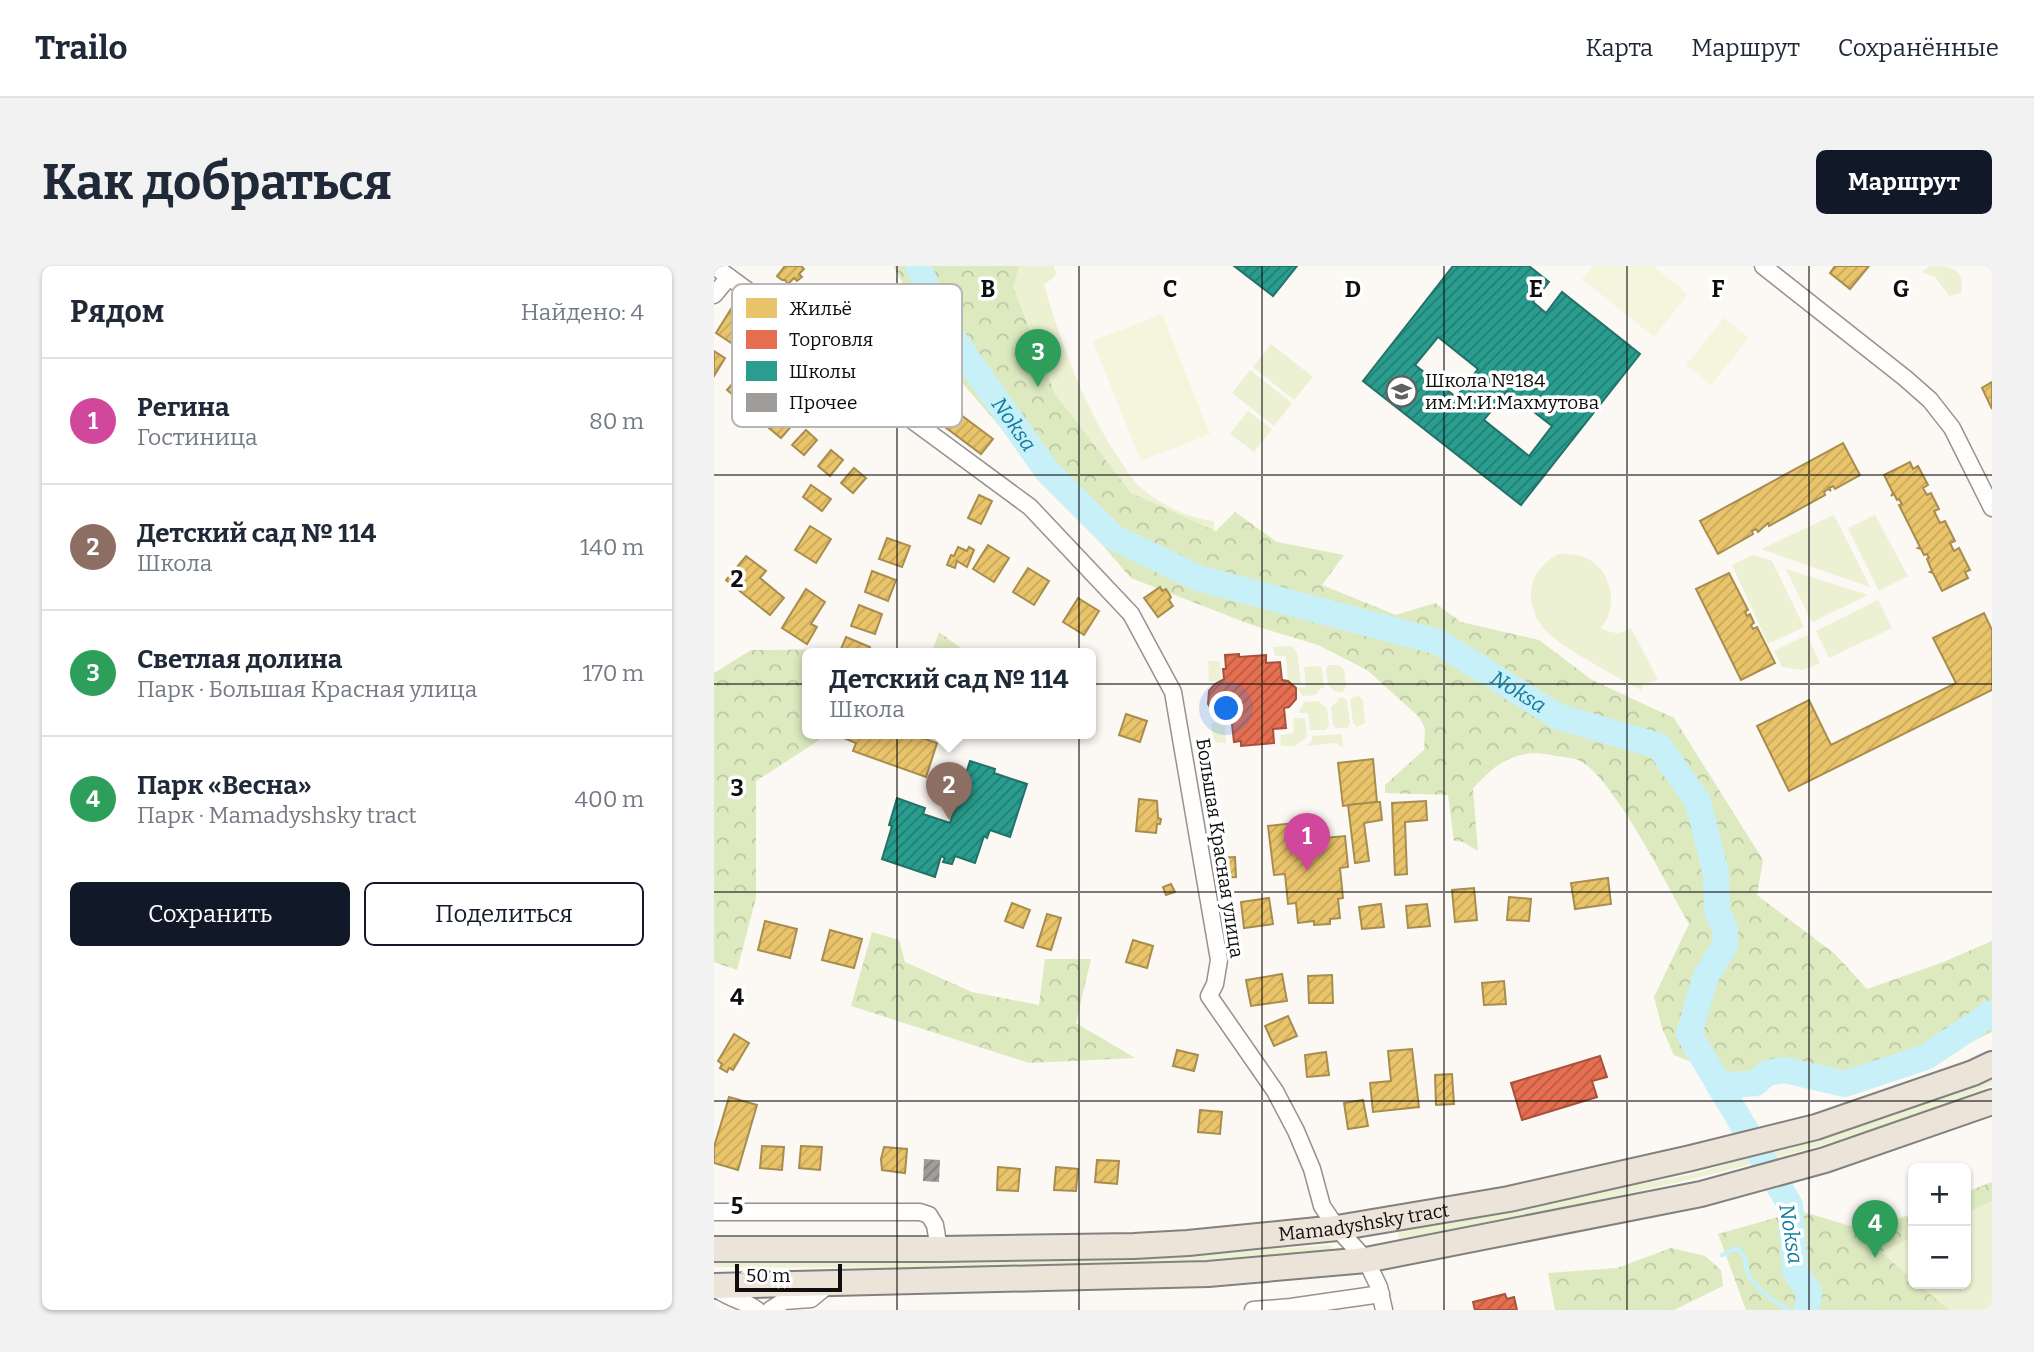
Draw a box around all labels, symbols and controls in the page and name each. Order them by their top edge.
text: Trailo [35,28,128,68]
text: Карта [1585,34,1653,62]
text: Маршрут [1691,34,1800,62]
text: Сохранённые [1838,34,1999,62]
button: Маршрут [1816,150,1992,214]
text: Как добраться [42,153,392,212]
text: B [981,275,995,303]
text: C [1163,275,1177,303]
text: D [1345,275,1361,303]
text: E [1529,275,1543,303]
text: F [1712,275,1725,303]
text: G [1893,275,1910,303]
legend [732,284,962,427]
text: Рядом [70,294,164,330]
text: Жильё [789,297,852,320]
text: Найдено: 4 [521,298,644,326]
text: Торговля [789,328,873,351]
pin: 3 [1015,329,1061,387]
text: Школы [789,360,856,383]
place label: Школа №184 им.М.И.Махмутова [1425,369,1600,414]
school or university icon: Школа №184 им.М.И.Махмутова [1385,374,1419,408]
text: Прочее [789,391,857,414]
text: Регина [137,392,230,423]
water label: Noksa [986,392,1042,457]
text: 1 [88,407,98,435]
text: 80 m [589,407,644,435]
text: Гостиница [137,423,258,451]
text: Детский сад № 114 [137,518,376,549]
text: 2 [87,533,99,561]
text: 140 m [580,533,644,561]
text: Школа [137,549,212,577]
text: 2 [731,565,744,593]
text: Светлая долина [137,644,342,675]
popup [802,648,1096,739]
text: 3 [86,659,100,687]
text: 170 m [582,659,644,687]
text: Детский сад № 114 [829,664,1069,695]
water label: Noksa [1486,665,1551,719]
text: Парк · Большая Красная улица [137,675,477,703]
your location [1209,691,1243,725]
text: Школа [829,695,905,723]
street label: Большая Красная улица [1191,736,1249,960]
pin: 2 [926,762,972,820]
text: Парк «Весна» [137,770,312,801]
text: 3 [730,774,744,802]
text: 4 [86,785,100,813]
text: 400 m [575,785,644,813]
text: Парк · Mamadyshsky tract [137,801,417,829]
pin: 1 [1284,813,1330,871]
button: Сохранить [70,882,350,946]
button: Поделиться [364,882,644,946]
text: 4 [730,983,744,1011]
map controls [1908,1163,1971,1289]
button: + [1908,1163,1971,1226]
text: 5 [731,1192,743,1220]
street label: Mamadyshsky tract [1277,1198,1451,1245]
pin: 4 [1852,1200,1898,1258]
water label: Noksa [1773,1202,1809,1266]
button: − [1908,1226,1971,1289]
scale bar [735,1261,842,1293]
text: 50 m [746,1264,790,1287]

